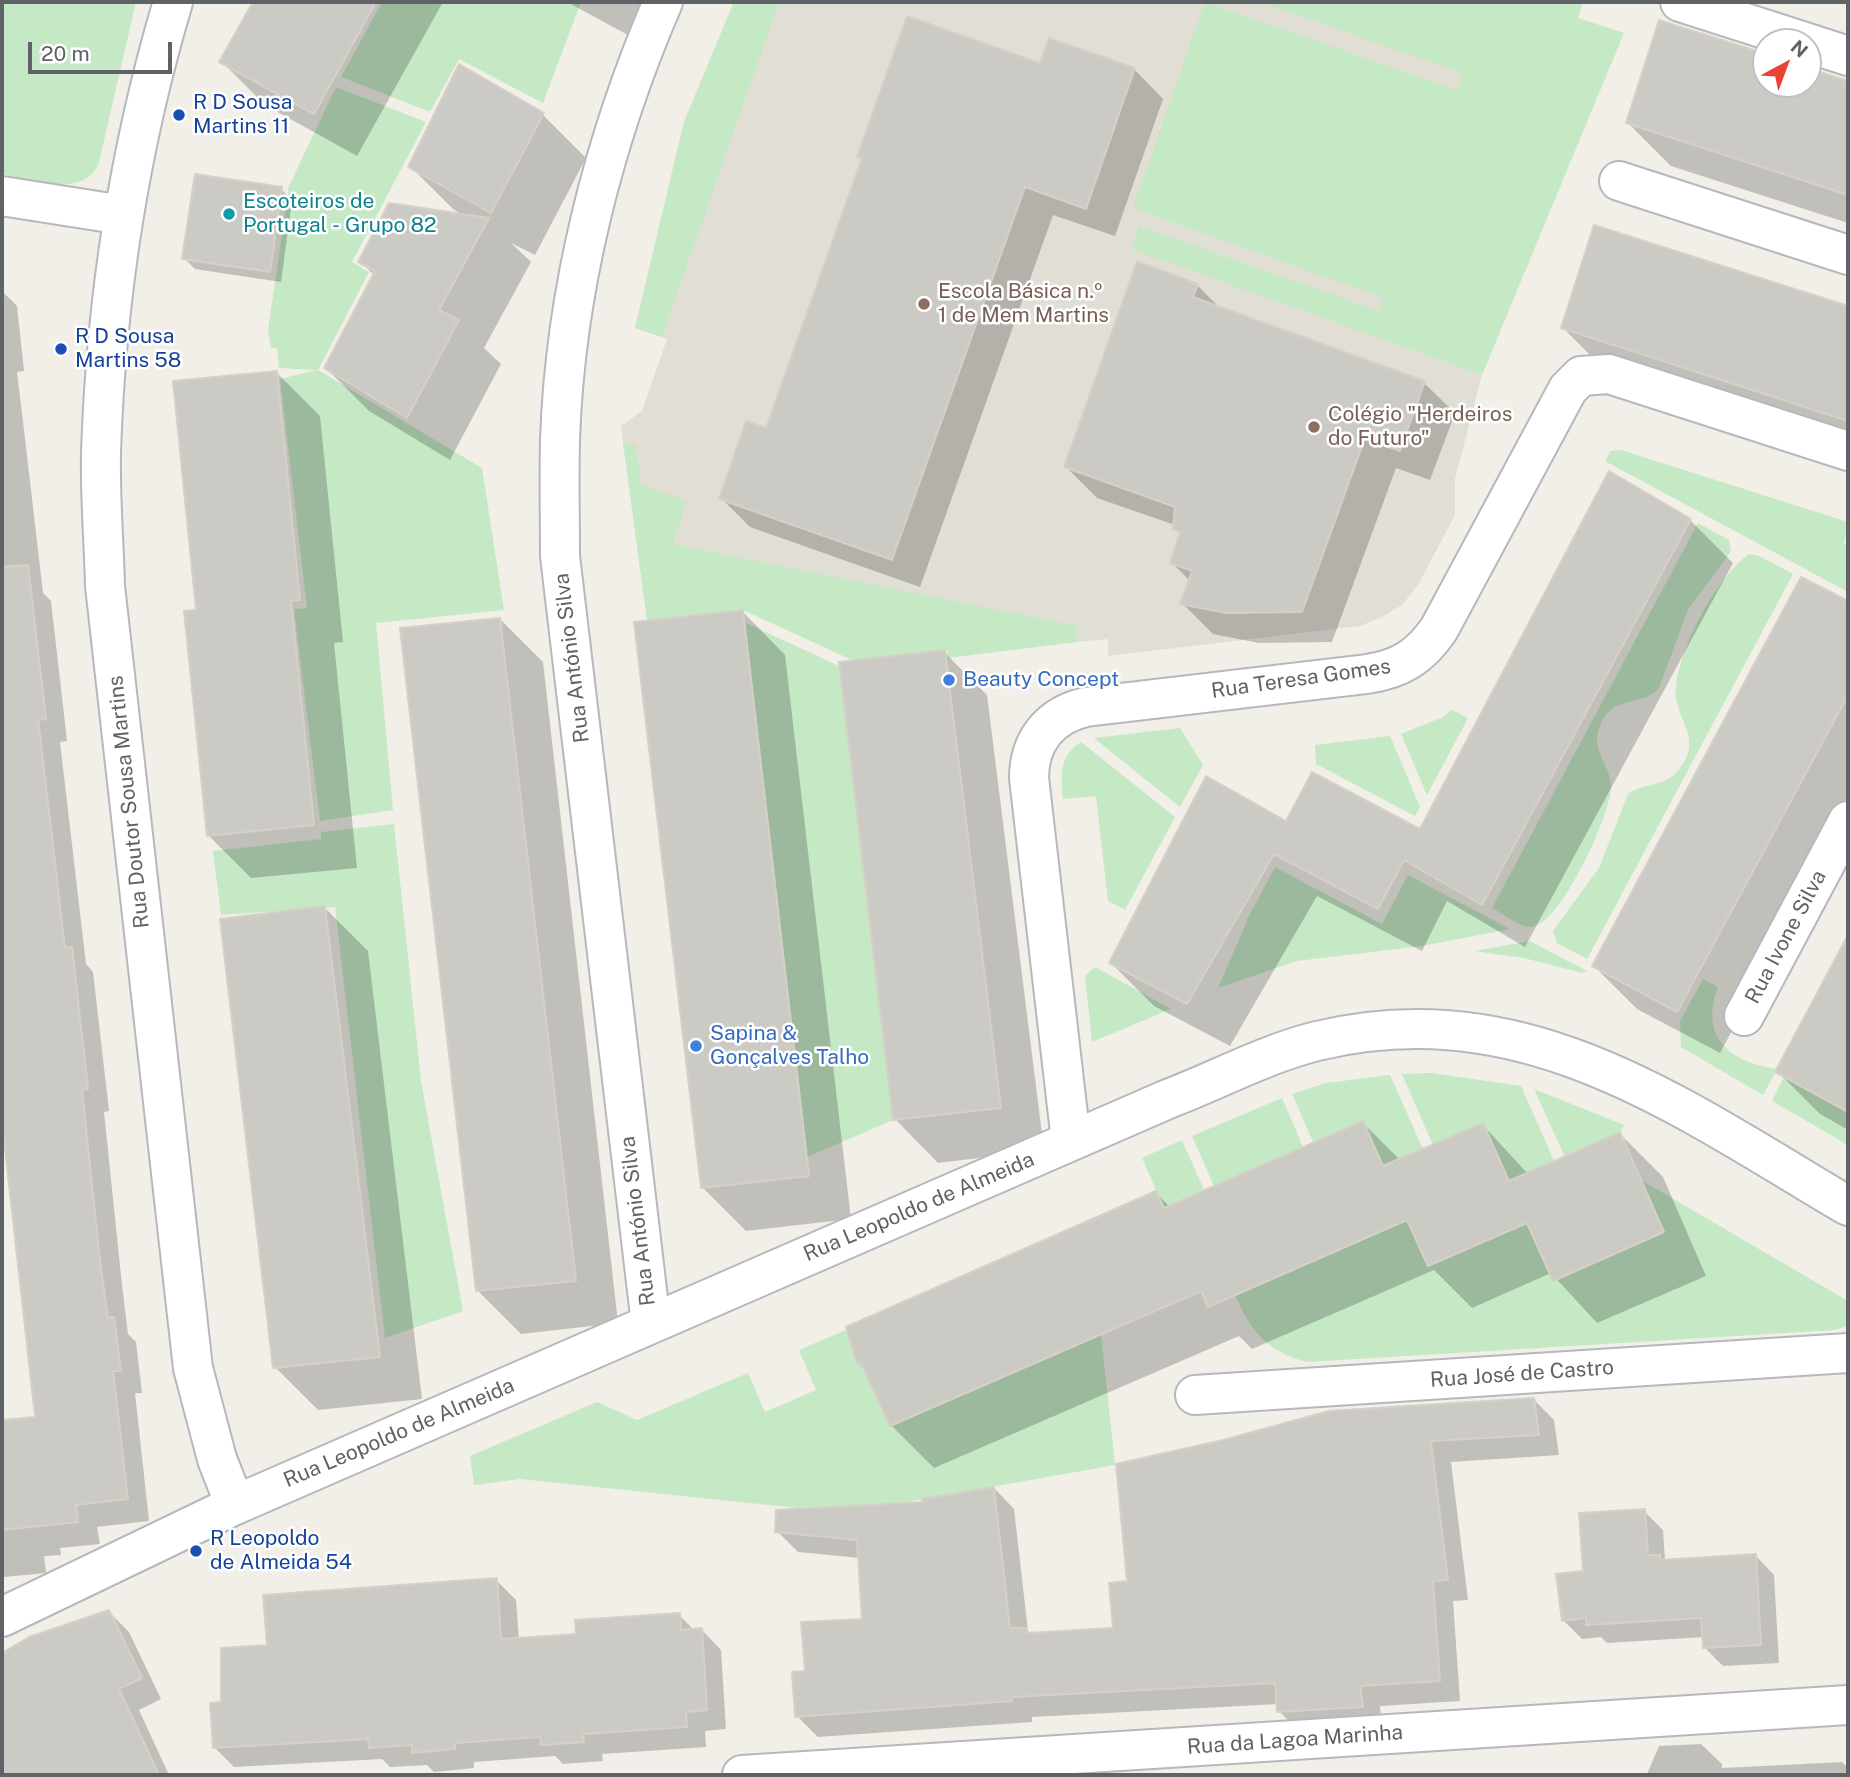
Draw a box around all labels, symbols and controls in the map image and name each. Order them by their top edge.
scale bar [32,28,175,72]
north arrow [1752,28,1822,98]
text: N [1787,35,1812,62]
text: 20 m [41,41,90,66]
place label: R D Sousa Martins 11 [193,90,292,140]
marker: R D Sousa Martins 11 [171,107,187,123]
place label: Escoteiros de Portugal - Grupo 82 [243,189,437,239]
marker: Escoteiros de Portugal - Grupo 82 [221,206,237,222]
place label: Escola Básica n.º 1 de Mem Martins [938,279,1109,329]
marker: Escola Básica n.º 1 de Mem Martins [916,296,932,312]
place label: R D Sousa Martins 58 [75,324,181,374]
marker: R D Sousa Martins 58 [53,341,69,357]
place label: Colégio "Herdeiros do Futuro" [1328,402,1512,452]
marker: Colégio "Herdeiros do Futuro" [1306,419,1322,435]
street label: Rua António Silva [549,572,595,744]
street label: Rua Teresa Gomes [1210,654,1392,704]
place label: Beauty Concept [963,667,1119,693]
marker: Beauty Concept [941,672,957,688]
street label: Rua Doutor Sousa Martins [103,674,155,930]
street label: Rua Ivone Silva [1740,866,1832,1008]
place label: Sapina & Gonçalves Talho [710,1021,869,1071]
marker: Sapina & Gonçalves Talho [688,1038,704,1054]
street label: Rua António Silva [615,1135,661,1307]
street label: Rua Leopoldo de Almeida [800,1147,1038,1267]
street label: Rua José de Castro [1429,1355,1615,1393]
street label: Rua Leopoldo de Almeida [280,1373,518,1493]
place label: R Leopoldo de Almeida 54 [210,1526,352,1576]
marker: R Leopoldo de Almeida 54 [188,1543,204,1559]
street label: Rua da Lagoa Marinha [1186,1720,1404,1760]

